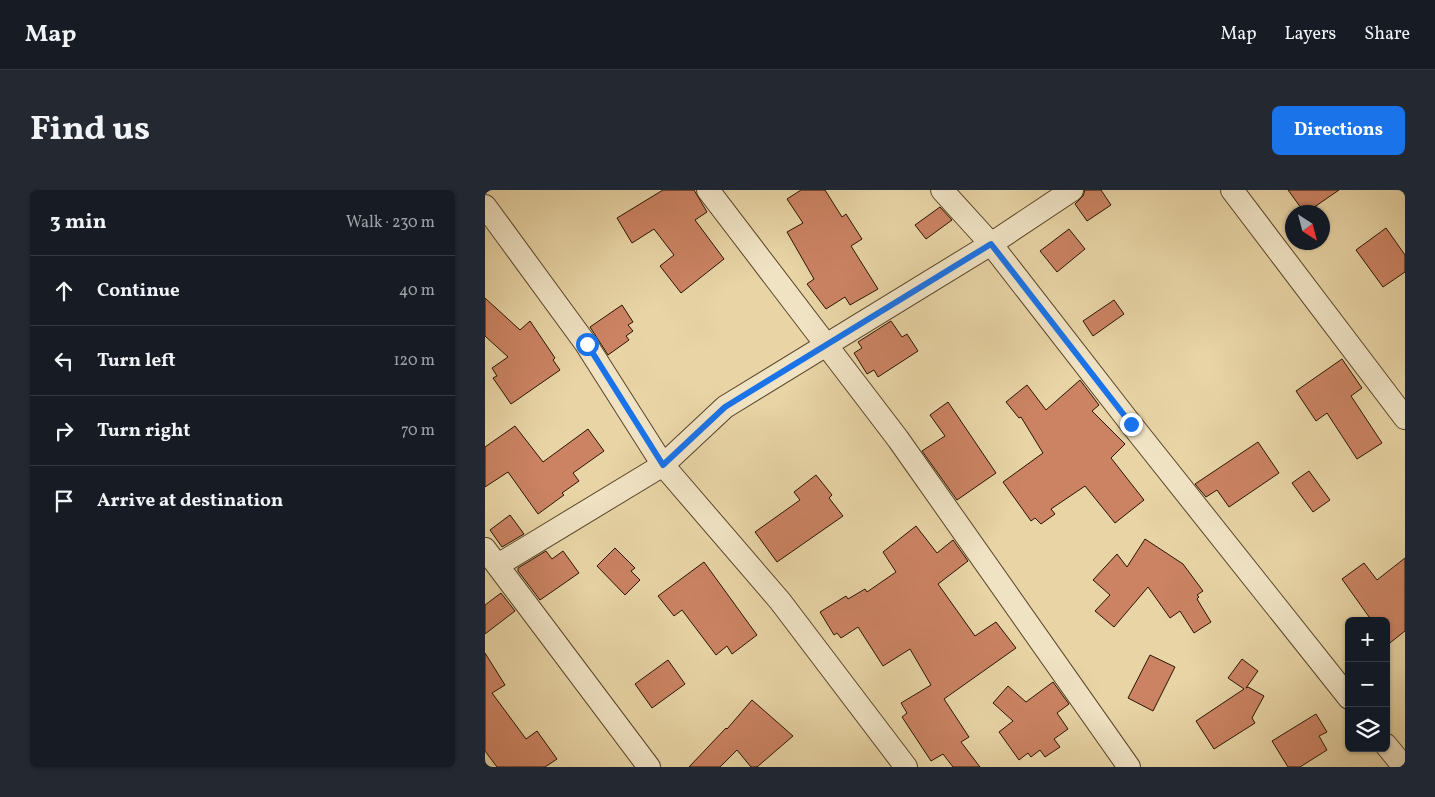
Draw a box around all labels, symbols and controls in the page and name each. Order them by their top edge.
text: Map [25,18,76,52]
text: Map [1220,22,1256,47]
text: Layers [1284,22,1336,47]
text: Share [1364,22,1410,47]
text: Find us [30,106,150,154]
button: Directions [1272,106,1405,155]
north arrow [1285,205,1330,250]
text: 3 min [50,208,106,237]
text: Walk · 230 m [346,212,435,234]
icon: ahead [50,277,78,305]
text: Continue [97,278,180,304]
text: 40 m [399,280,435,302]
route start [576,333,599,356]
icon: left [50,347,78,375]
text: Turn left [97,348,176,374]
text: 120 m [393,350,435,372]
route end [1120,413,1143,436]
icon: right [50,417,78,445]
text: Turn right [97,418,190,444]
text: 70 m [401,420,435,442]
icon: arrive [50,487,78,515]
text: Arrive at destination [97,488,283,514]
map controls [1345,617,1390,752]
button: + [1345,617,1390,662]
button: − [1345,662,1390,707]
button: layers [1345,707,1390,752]

